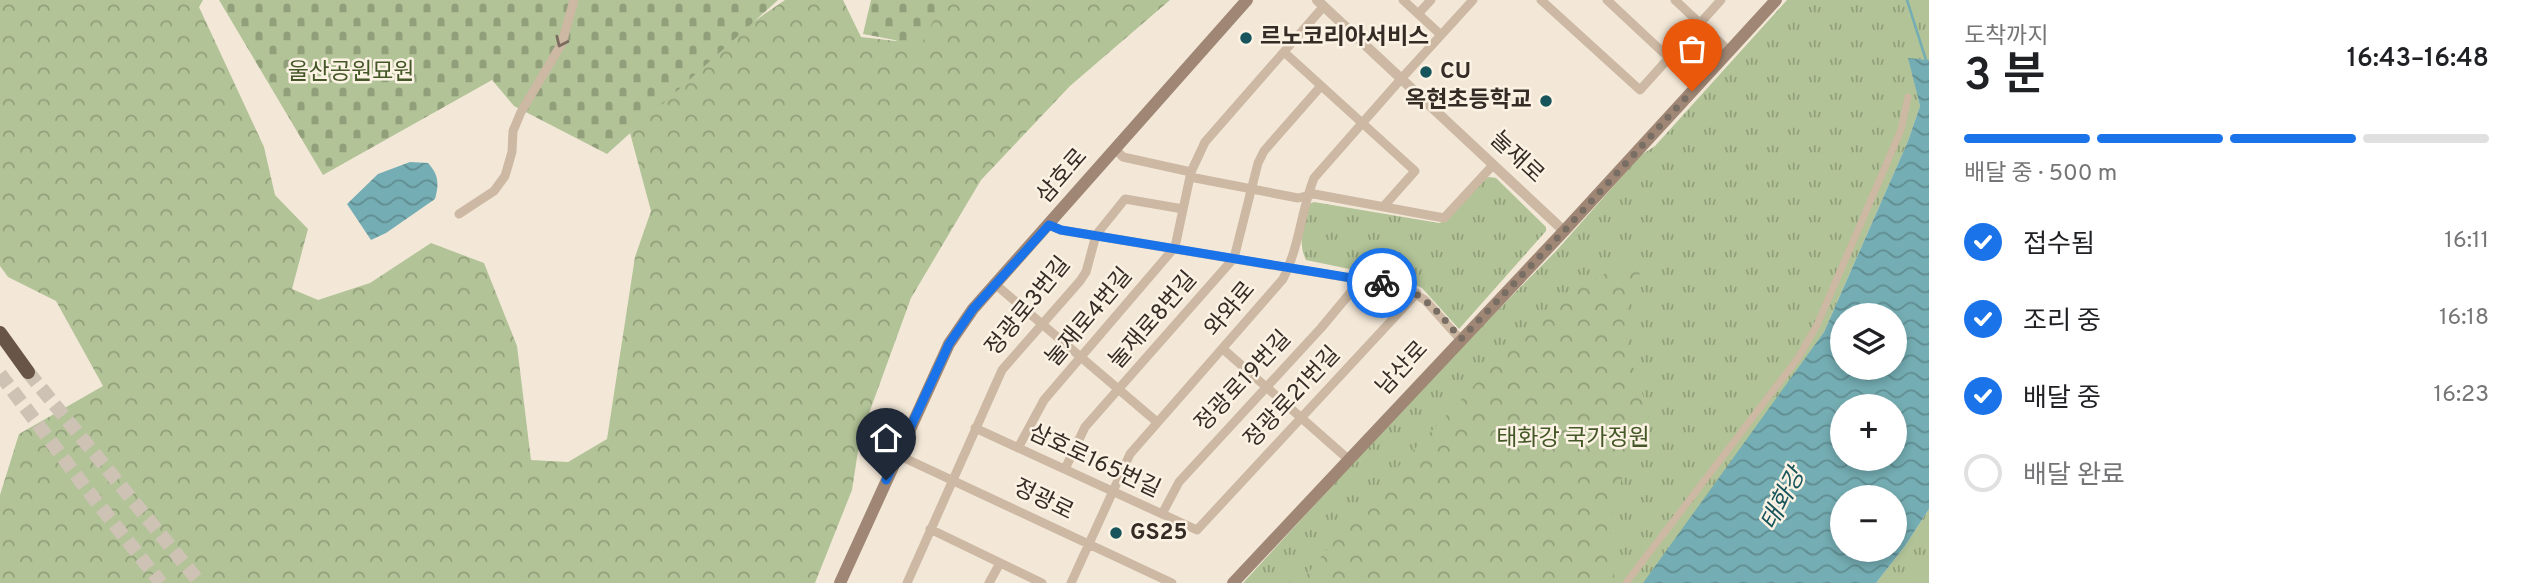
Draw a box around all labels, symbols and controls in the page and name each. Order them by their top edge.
pin [1662,19,1722,91]
text: 도착까지 [1964,23,2049,52]
place label: 르노코리아서비스 [1260,24,1429,53]
marker: 르노코리아서비스 [1238,30,1254,46]
icon: bag [1673,30,1711,68]
one-way arrow [555,34,569,47]
text: 16:43–16:48 [2347,43,2489,76]
text: 3 분 [1964,48,2045,107]
place label: CU [1440,58,1471,87]
park label: 울산공원묘원 [288,59,414,88]
marker: CU [1418,64,1434,80]
place label: 옥현초등학교 [1405,87,1532,116]
marker: 옥현초등학교 [1538,93,1554,109]
street label: 눌재로 [1483,126,1549,190]
street label: 삼호로 [1031,144,1095,210]
text: 배달 중 · 500 m [1964,160,2117,189]
icon: check [1964,223,2002,261]
text: 16:11 [2444,227,2489,256]
text: 접수됨 [2023,229,2095,262]
courier [1347,248,1417,318]
street label: 정광로3번길 [980,251,1078,363]
street label: 눌재로4번길 [1040,263,1140,373]
icon: bike [1363,264,1401,302]
street label: 눌재로8번길 [1104,266,1204,376]
street label: 와와로 [1199,276,1263,344]
icon: check [1964,300,2002,338]
map controls [1830,303,1907,562]
button: layers [1830,303,1907,380]
text: 16:18 [2439,304,2489,333]
text: 조리 중 [2023,306,2101,339]
street label: 정광로19번길 [1190,325,1298,439]
street label: 남산로 [1371,336,1435,402]
street label: 정광로21번길 [1239,341,1347,455]
icon: check [1964,377,2002,415]
text: 16:23 [2434,381,2489,410]
text: 배달 중 [2023,383,2101,416]
button: + [1830,394,1907,471]
pin [856,408,916,480]
icon: home [867,419,905,457]
street label: 삼호로165번길 [1023,419,1165,505]
park label: 태화강 국가정원 [1496,425,1650,454]
text: 배달 완료 [2023,460,2125,493]
water label: 태화강 [1755,461,1814,536]
street label: 정광로 [1008,474,1078,528]
button: − [1830,485,1907,562]
place label: GS25 [1130,519,1188,548]
marker: GS25 [1108,525,1124,541]

